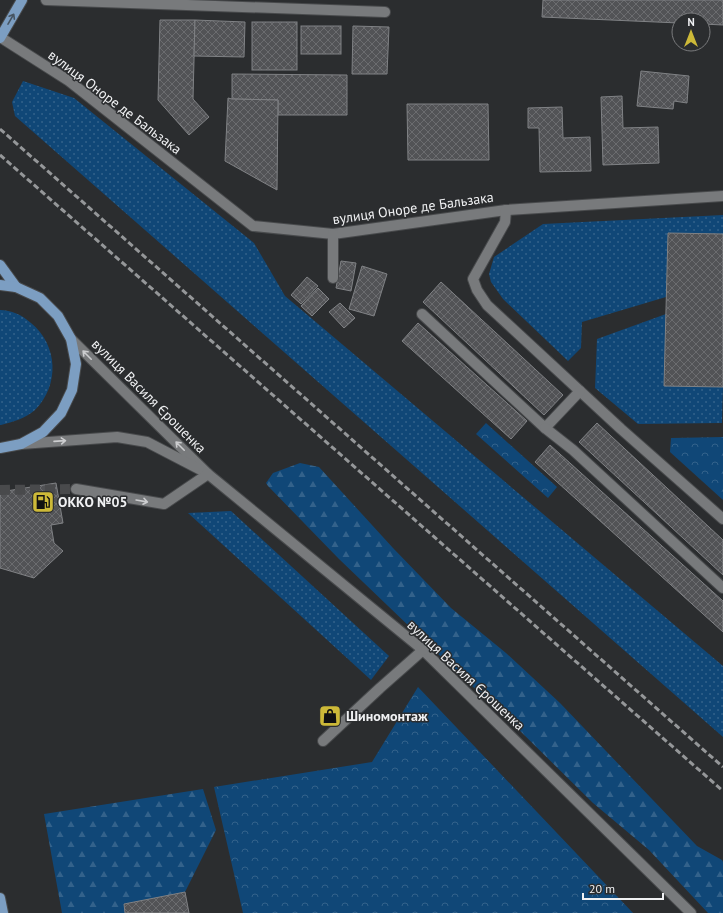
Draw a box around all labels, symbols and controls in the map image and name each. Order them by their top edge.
north arrow [671,12,711,52]
one-way arrow [8,13,16,25]
text: N [687,15,695,29]
street label: вулиця Оноре де Бальзака [45,46,185,158]
street label: вулиця Оноре де Бальзака [331,188,495,228]
street label: вулиця Василя Єрошенка [88,335,210,457]
one-way arrow [82,350,92,360]
one-way arrow [53,438,66,445]
one-way arrow [175,441,185,451]
fuel station icon: ОККО №05 [30,489,56,515]
place label: ОККО №05 [58,493,127,511]
one-way arrow [135,497,148,505]
street label: вулиця Василя Єрошенка [403,616,529,734]
shop icon: Шиномонтаж [317,703,343,729]
place label: Шиномонтаж [346,707,428,725]
scale bar [583,875,663,901]
text: 20 m [589,881,615,896]

